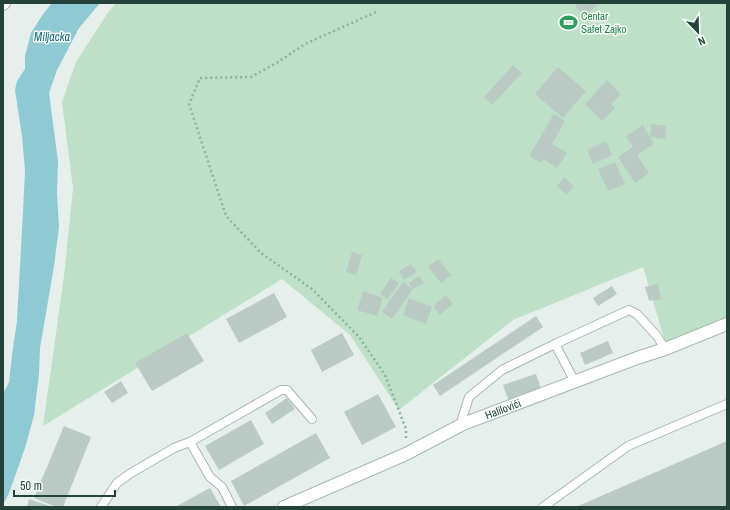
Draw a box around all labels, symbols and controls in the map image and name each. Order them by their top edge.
place label: Centar Safet Zajko [581,9,627,36]
sports icon: Centar Safet Zajko [558,12,578,32]
north arrow [678,12,718,52]
water label: Miljacka [34,29,71,45]
text: N [696,33,708,49]
street label: Halilovići [483,396,523,422]
scale bar [14,472,115,498]
text: 50 m [20,478,42,494]

